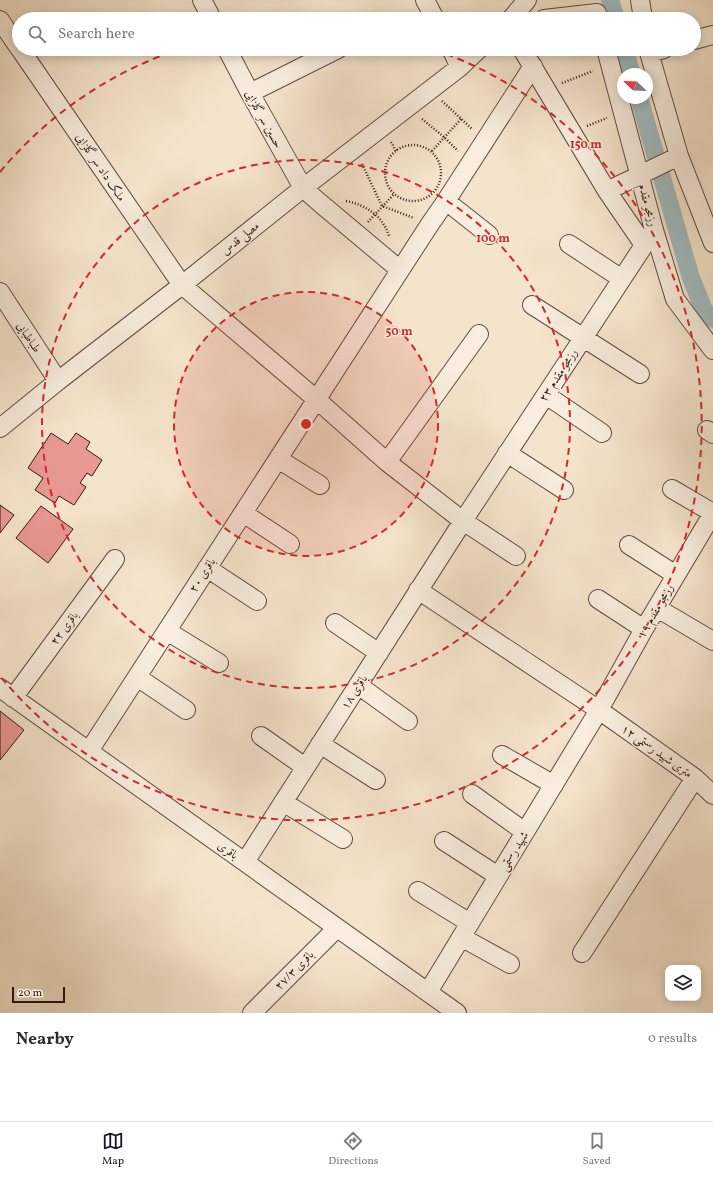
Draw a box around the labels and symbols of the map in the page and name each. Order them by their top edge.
north arrow [617,68,653,104]
street label: حسین سر گلزایی [241,87,287,152]
street label: ملک داد سر گلزایی [71,130,130,205]
text: 150 m [570,137,602,153]
street label: رزمجو مقدم [632,182,660,229]
street label: مصلی قدس [218,218,263,259]
text: 100 m [476,231,510,247]
street label: طباطبایی [12,319,44,356]
text: 50 m [385,324,413,340]
street label: رزمجو مقدم ۲۳ [536,346,584,406]
centre of rings [299,417,313,431]
street label: باقری ۲۰ [186,555,220,596]
street label: رزمجو مقدم ۱۹ [634,581,680,643]
street label: باقری ۲۲ [47,608,83,649]
street label: باقری ۱۸ [338,672,372,713]
street label: ۱۲ متری شهید رستمی [618,721,695,782]
street label: شهید رستمی [497,829,533,874]
street label: باقری [214,838,241,864]
street label: باقری ۲۷/۳ [271,947,318,994]
scale bar [12,985,65,1004]

